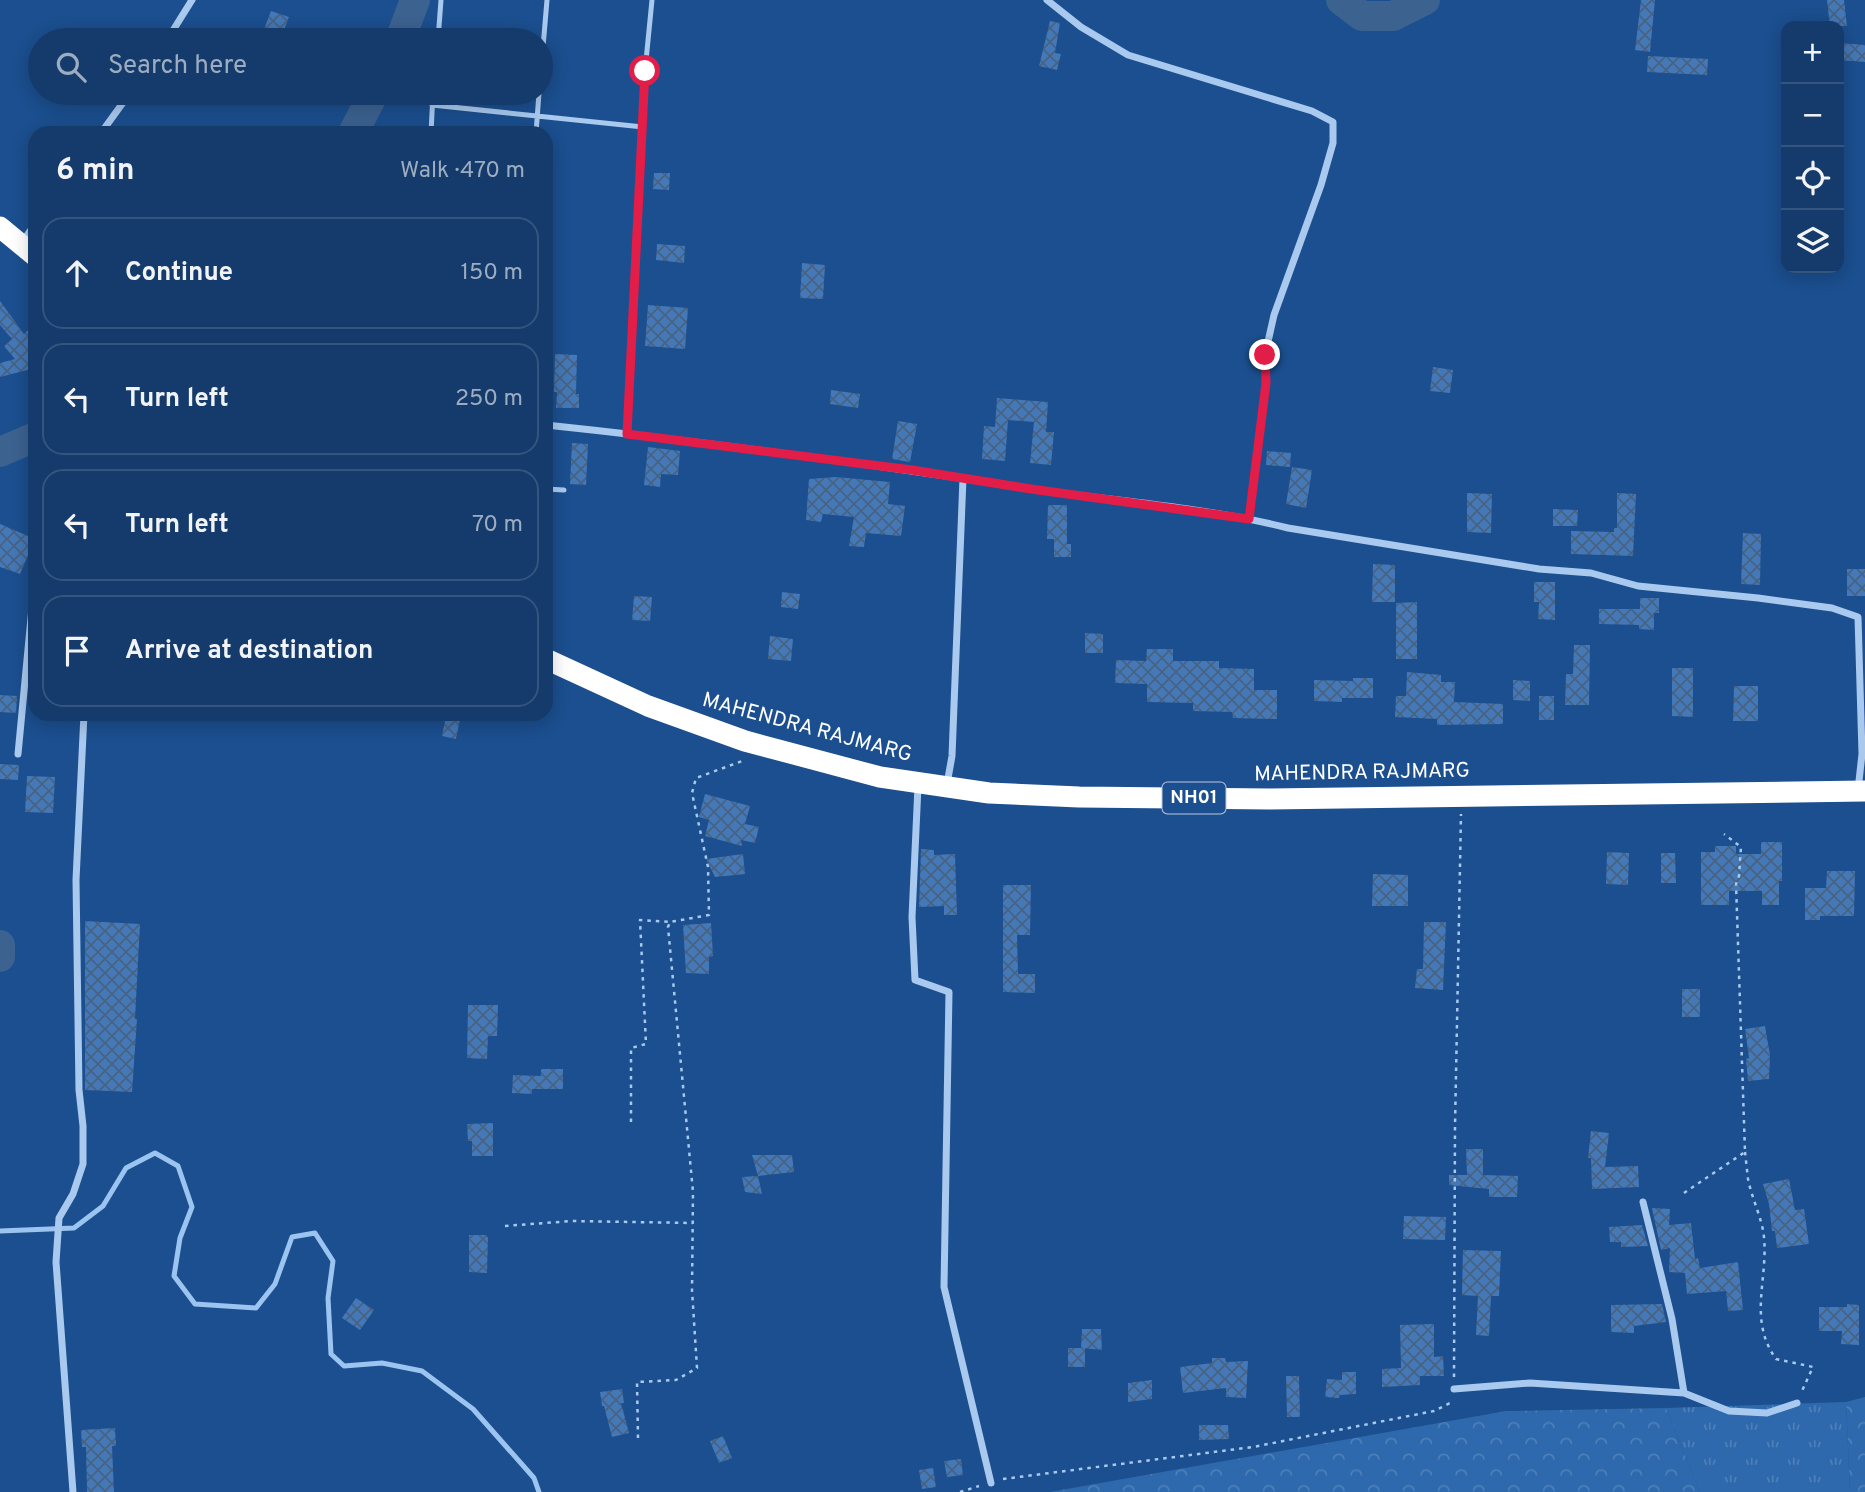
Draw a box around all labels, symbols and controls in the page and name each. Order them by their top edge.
map controls [1781,21,1844,273]
button: + [1781,21,1844,84]
search box [28,28,553,105]
icon: search [52,48,90,86]
text: Search here [108,50,247,83]
route start [629,55,660,86]
button: − [1781,84,1844,147]
button: locate [1781,147,1844,210]
text: 6 min [56,153,134,190]
text: Walk · 470 m [400,157,525,186]
button: layers [1781,210,1844,273]
icon: ahead [58,254,96,292]
text: Continue [125,257,233,290]
text: 150 m [461,259,523,288]
route end [1249,339,1280,370]
icon: left [58,380,96,418]
text: Turn left [125,383,229,416]
text: 250 m [455,385,523,414]
icon: left [58,506,96,544]
text: Turn left [125,509,229,542]
text: 70 m [472,511,523,540]
icon: arrive [58,632,96,670]
text: Arrive at destination [125,635,373,668]
street label: MAHENDRA RAJMARG [699,687,915,769]
street label: MAHENDRA RAJMARG [1254,758,1470,788]
road number: NH01 [1162,782,1226,814]

